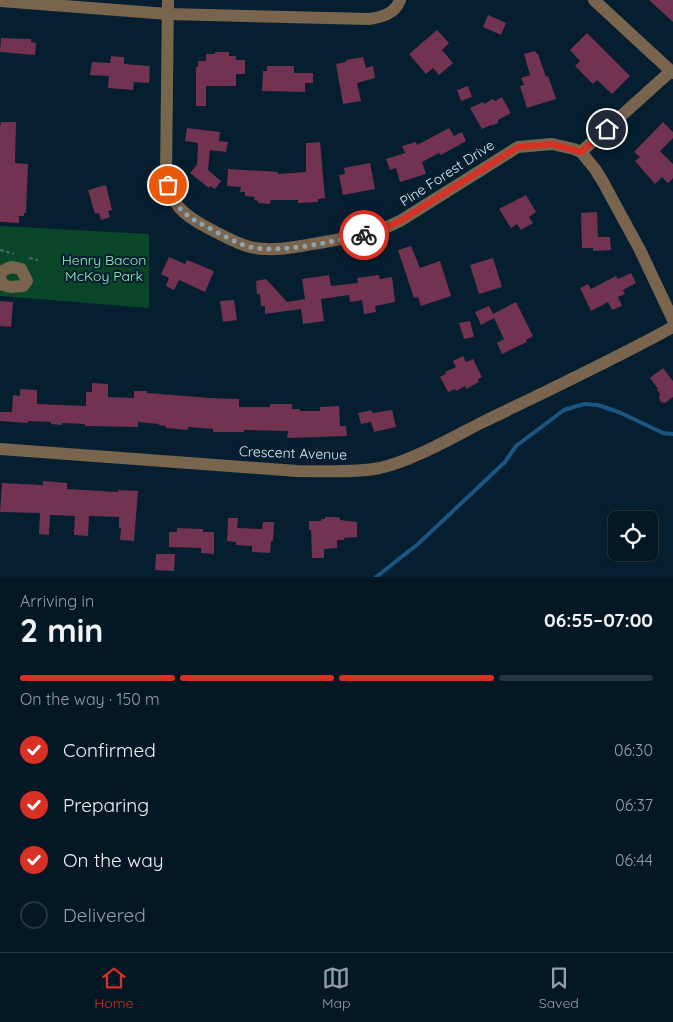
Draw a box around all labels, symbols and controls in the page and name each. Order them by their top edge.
pin [586,108,628,150]
icon: home [593,115,621,143]
street label: Pine Forest Drive [396,136,498,210]
pin [147,164,189,206]
icon: bag [154,171,182,199]
courier [339,210,389,260]
icon: bike [350,221,378,249]
park label: Henry Bacon McKoy Park [62,251,146,285]
street label: Crescent Avenue [239,442,348,464]
map controls [608,511,658,561]
button: locate [608,511,658,561]
text: Arriving in [20,591,94,611]
text: 06:55–07:00 [544,608,653,632]
text: 2 min [20,610,103,650]
text: On the way · 150 m [20,689,160,709]
icon: check [20,736,48,764]
text: Confirmed [63,738,156,762]
text: 06:30 [614,740,653,760]
icon: check [20,791,48,819]
text: Preparing [63,793,149,817]
text: 06:37 [615,795,653,815]
icon: check [20,846,48,874]
text: On the way [63,848,164,872]
text: 06:44 [615,850,653,870]
text: Delivered [63,903,146,927]
tab: Home [94,964,133,1012]
tab: Map [322,964,350,1012]
tab: Saved [539,964,579,1012]

